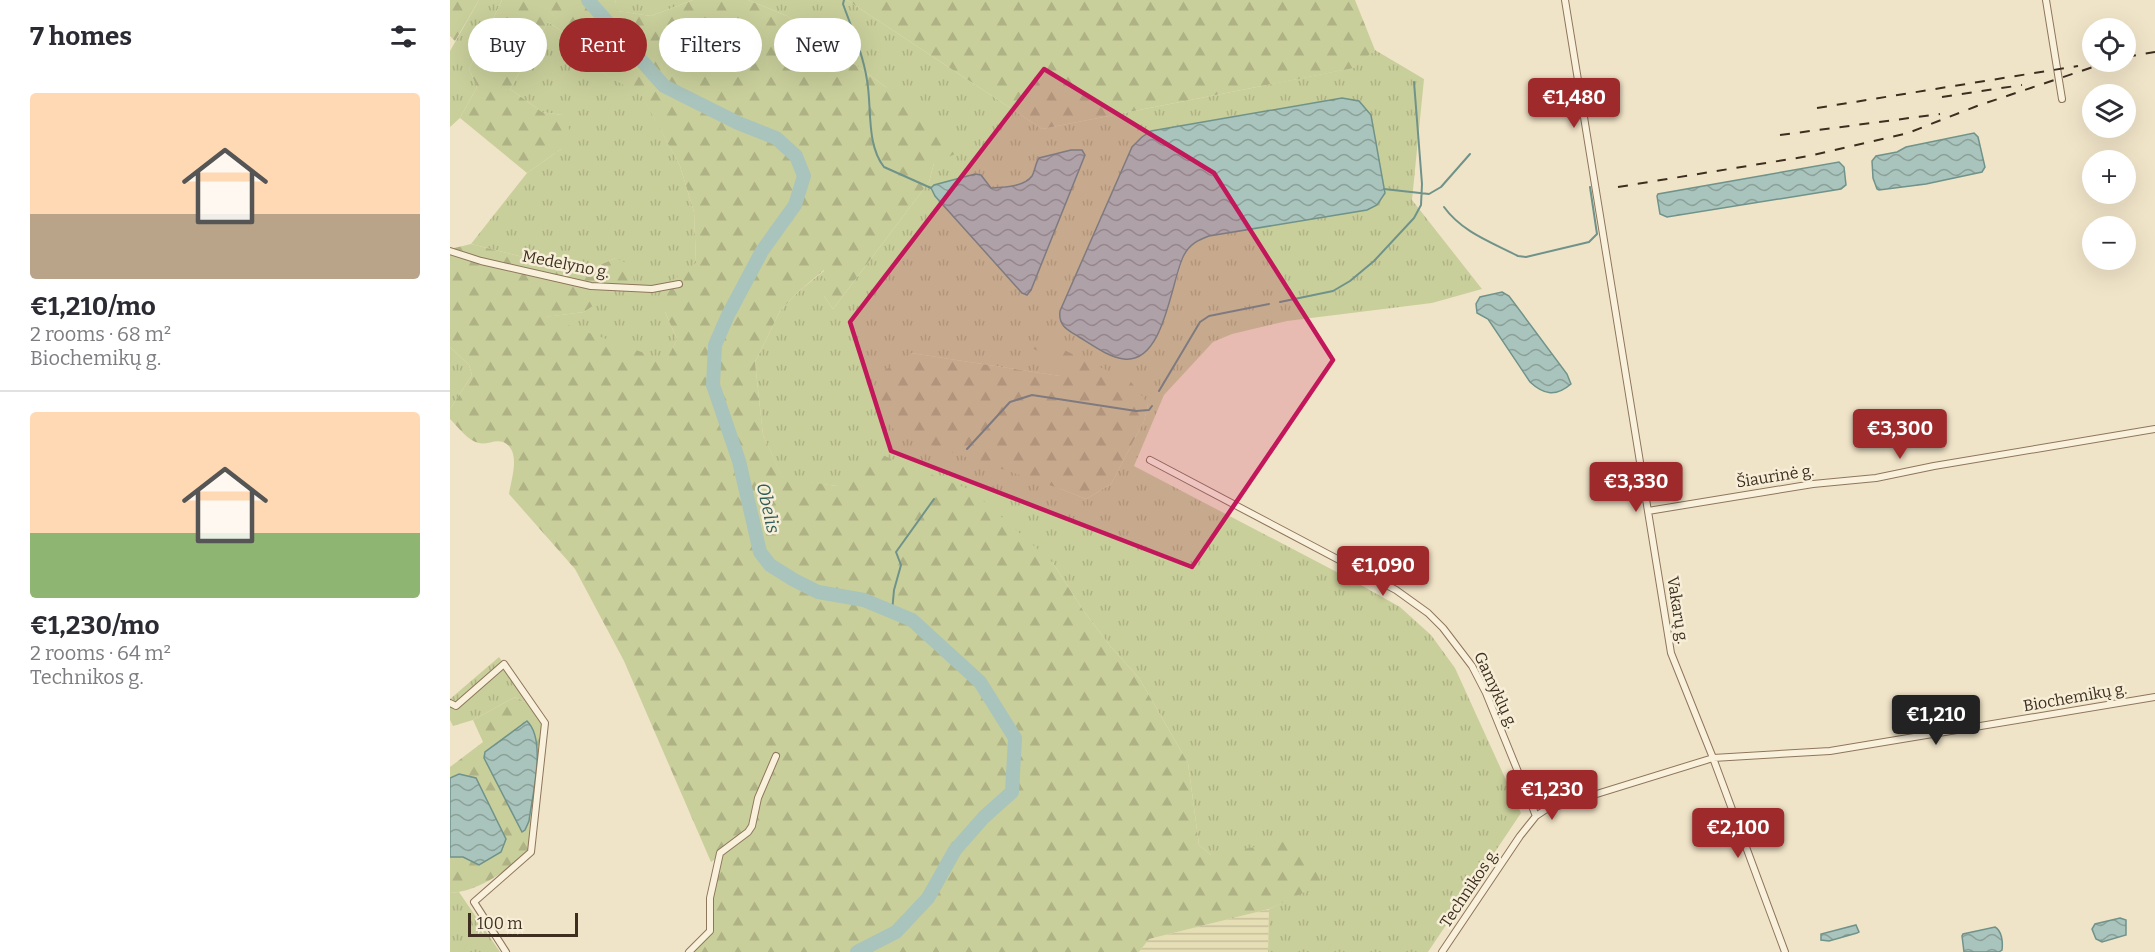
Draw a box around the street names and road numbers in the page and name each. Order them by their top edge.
street label: Medelyno g. [521,246,611,282]
street label: Šiaurinė g. [1735,459,1815,492]
street label: Vakarų g. [1663,575,1693,645]
street label: Gamyklų g. [1470,649,1522,731]
street label: Biochemikų g. [2022,679,2128,715]
street label: Technikos g. [1436,845,1502,931]

